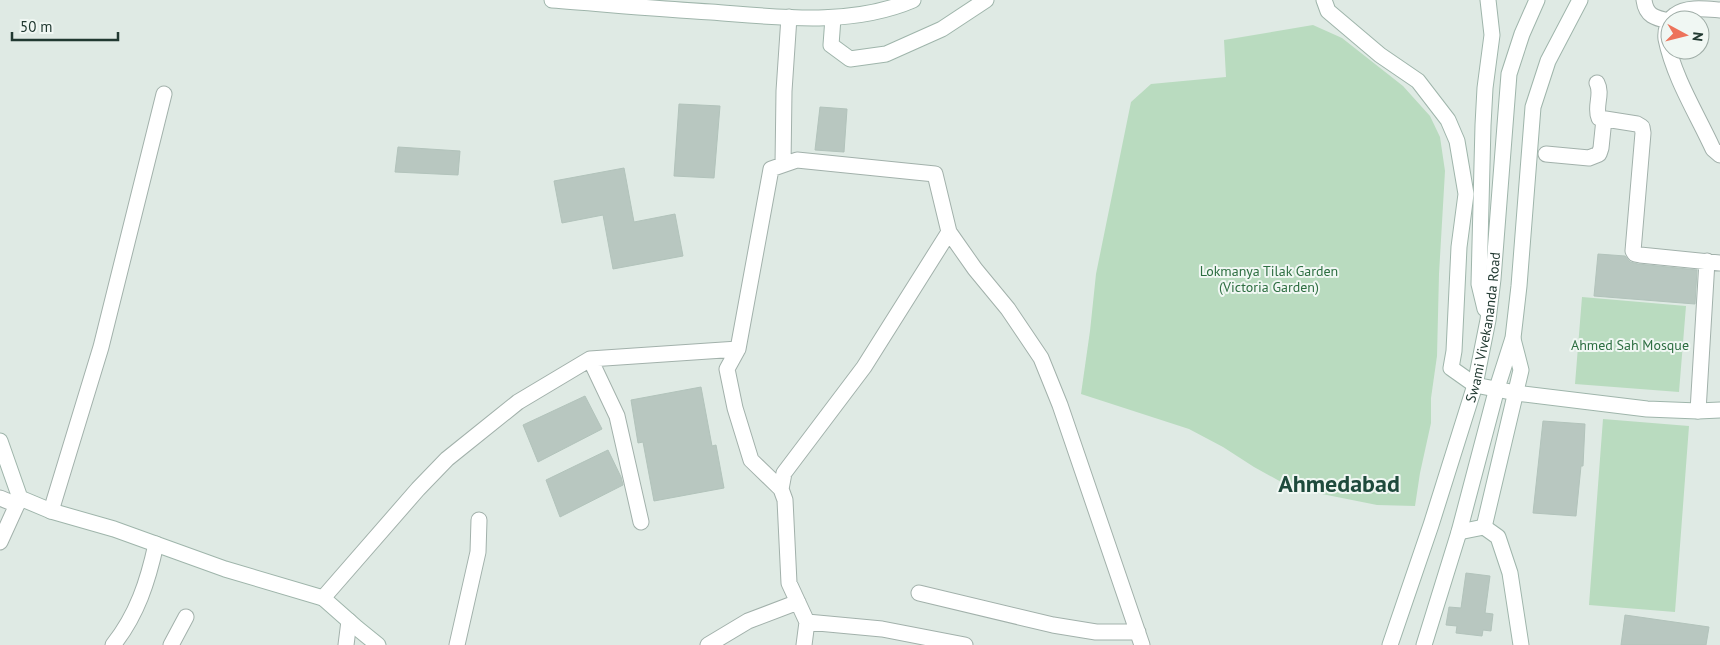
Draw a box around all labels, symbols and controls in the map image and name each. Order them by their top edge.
scale bar [12,10,119,42]
north arrow [1660,10,1710,60]
text: 50 m [20,17,53,36]
text: N [1688,31,1707,42]
street label: Swami Vivekananda Road [1461,251,1504,405]
park label: Lokmanya Tilak Garden (Victoria Garden) [1200,262,1338,296]
park label: Ahmed Sah Mosque [1571,336,1689,354]
district label: Ahmedabad [1278,468,1400,499]

